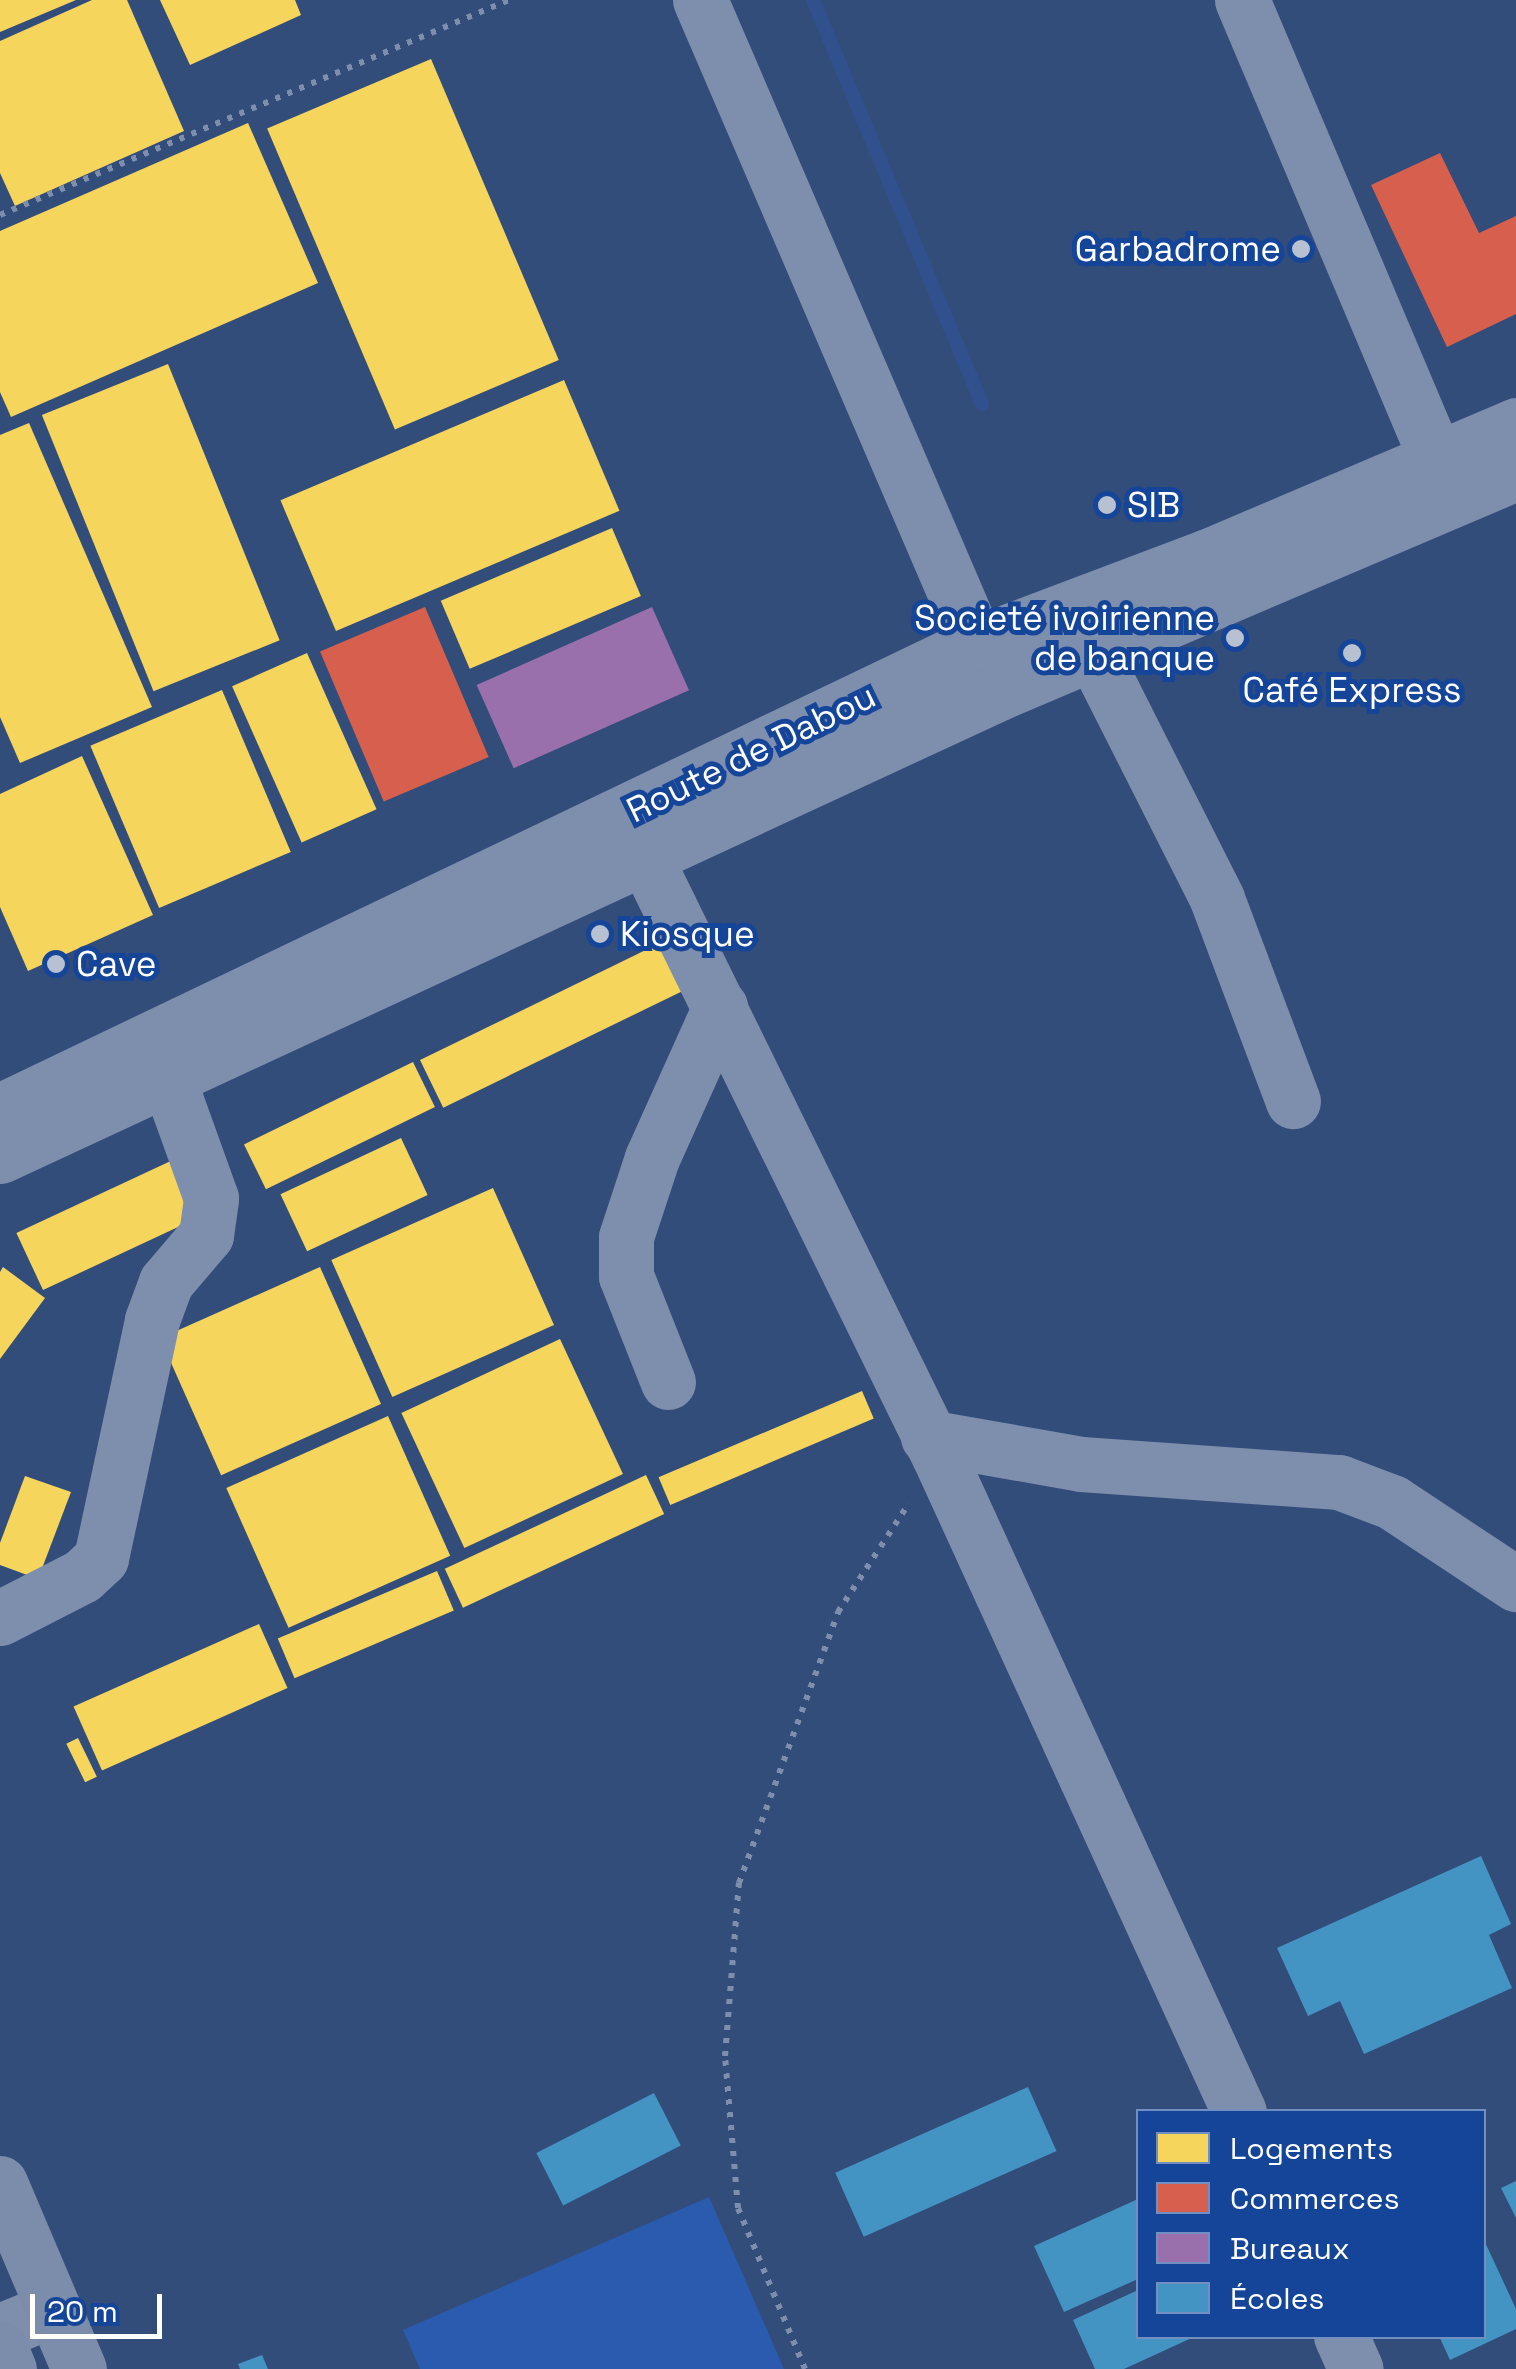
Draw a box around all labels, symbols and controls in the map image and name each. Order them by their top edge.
place label: Garbadrome [1075,228,1281,270]
marker: Garbadrome [1290,238,1312,260]
place label: SIB [1127,484,1180,526]
marker: SIB [1096,494,1118,516]
place label: Societé ivoirienne de banque [914,597,1215,679]
marker: Societé ivoirienne de banque [1224,627,1246,649]
marker: Café Express [1341,642,1363,664]
place label: Café Express [1242,669,1462,711]
street label: Route de Dabou [620,675,882,831]
place label: Kiosque [620,913,755,955]
marker: Kiosque [589,923,611,945]
place label: Cave [76,943,157,985]
marker: Cave [45,953,67,975]
legend [1136,2109,1486,2339]
text: Logements [1230,2129,1393,2168]
text: Commerces [1230,2179,1399,2218]
text: Bureaux [1230,2229,1350,2268]
scale bar [35,2274,168,2336]
text: Écoles [1230,2279,1324,2318]
text: 20 m [47,2292,118,2331]

